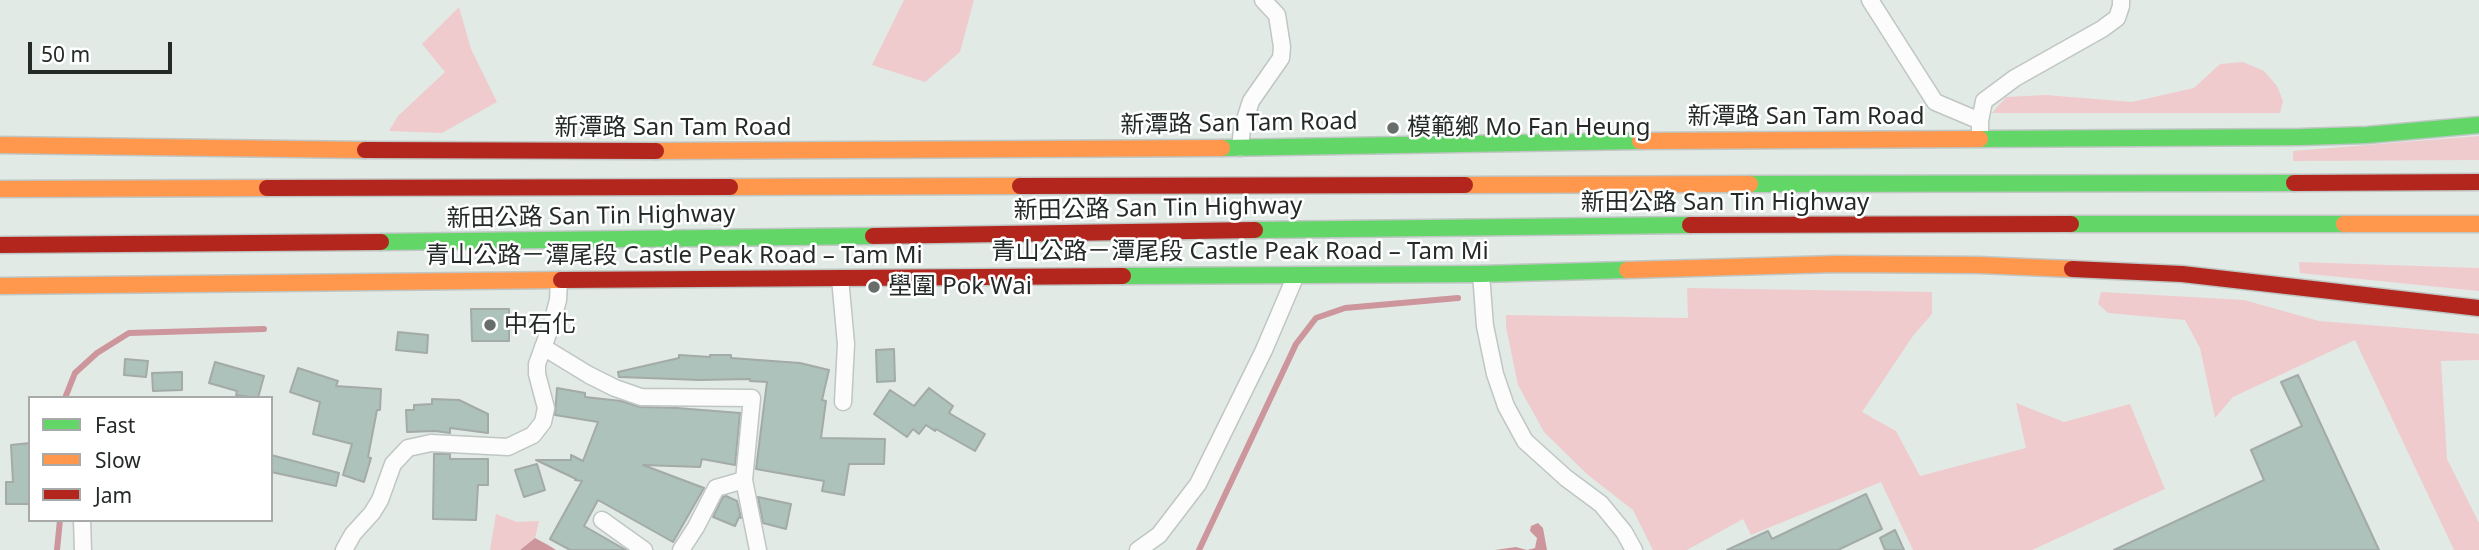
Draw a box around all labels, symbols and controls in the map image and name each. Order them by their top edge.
scale bar [32,28,175,72]
text: 50 m [41,40,90,68]
street label: 新潭路 San Tam Road [1687,103,1925,131]
street label: 新潭路 San Tam Road [1120,108,1358,140]
street label: 新潭路 San Tam Road [554,114,792,142]
place label: 模範鄉 Mo Fan Heung [1407,114,1651,142]
marker: 模範鄉 Mo Fan Heung [1385,120,1401,136]
street label: 新田公路 San Tin Highway [1581,189,1869,217]
street label: 新田公路 San Tin Highway [1013,192,1303,226]
street label: 新田公路 San Tin Highway [446,200,736,234]
street label: 青山公路－潭尾段 Castle Peak Road – Tam Mi [991,238,1489,266]
street label: 青山公路－潭尾段 Castle Peak Road – Tam Mi [425,242,923,270]
place label: 壆圍 Pok Wai [888,273,1032,301]
marker: 壆圍 Pok Wai [866,279,882,295]
place label: 中石化 [504,311,576,339]
marker: 中石化 [482,317,498,333]
legend [28,396,273,522]
text: Fast [95,411,135,439]
text: Slow [95,446,141,474]
text: Jam [95,481,132,509]

